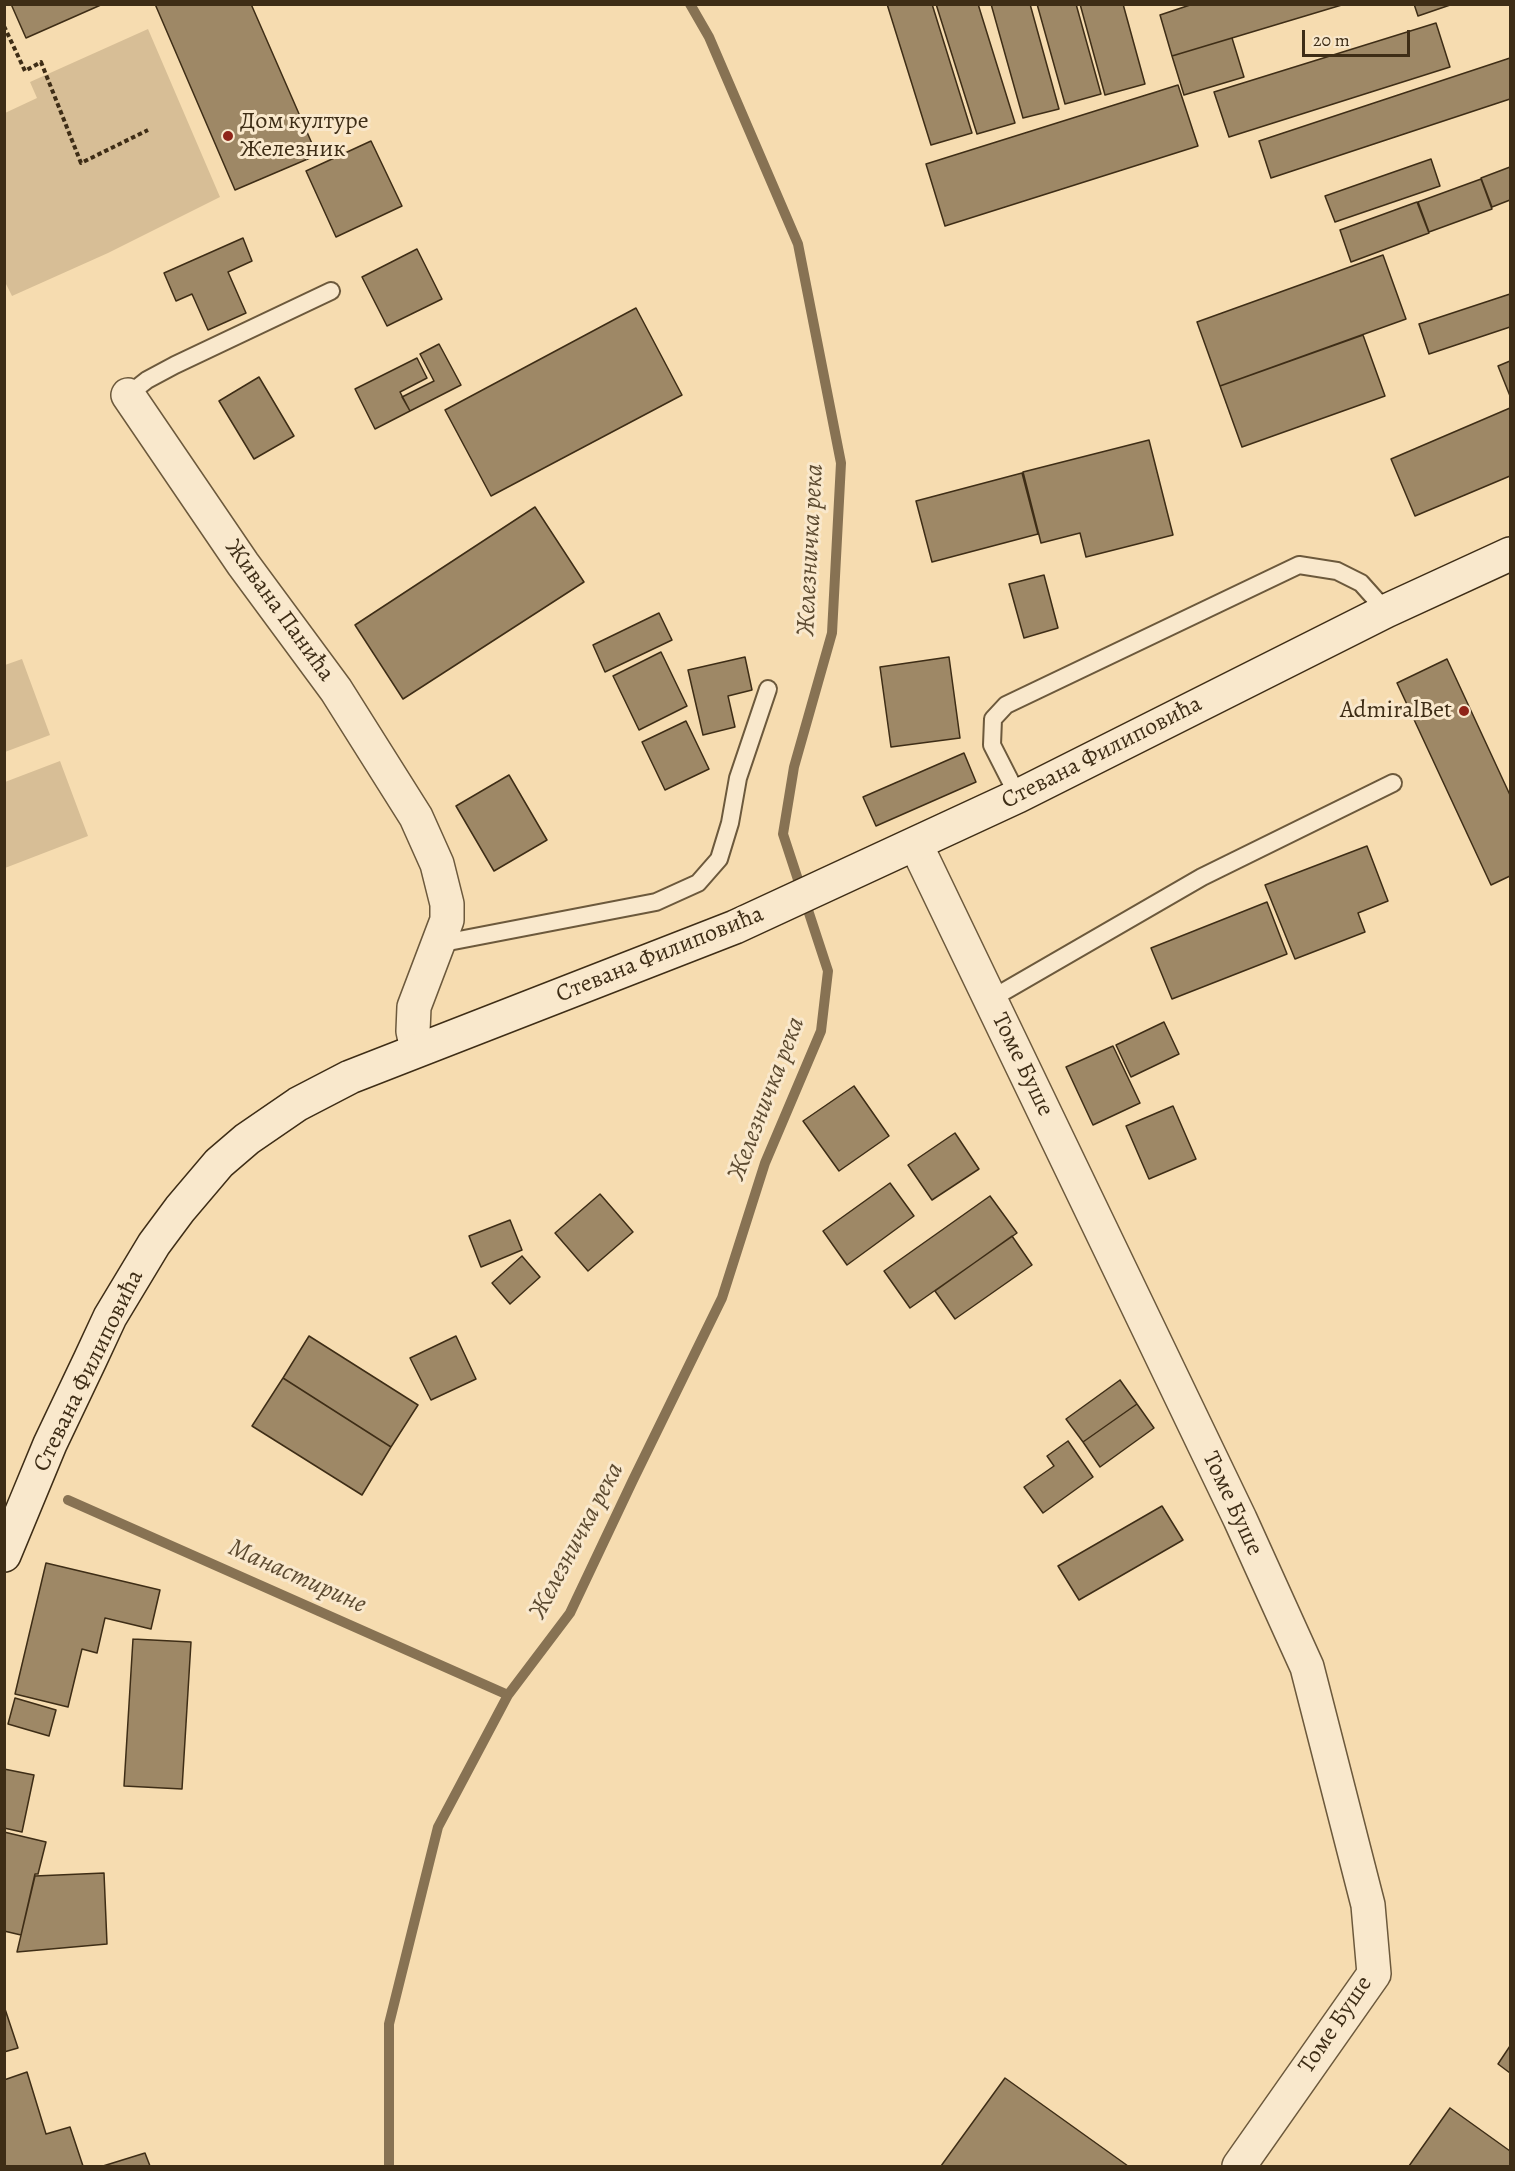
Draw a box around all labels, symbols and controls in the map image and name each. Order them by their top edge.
scale bar [1305,18,1413,56]
text: 20 m [1313,28,1350,52]
place label: Дом културе Железник [240,108,369,164]
marker: Дом културе Железник [221,129,235,143]
water label: Железничка река [791,463,831,637]
street label: Живана Панића [218,535,340,687]
street label: Стевана Филиповића [997,690,1207,816]
place label: AdmiralBet [1340,697,1452,725]
marker: AdmiralBet [1457,704,1471,718]
street label: Стевана Филиповића [552,900,768,1010]
street label: Томе Буше [985,1009,1059,1121]
water label: Железничка река [722,1013,812,1185]
street label: Стевана Филиповића [28,1265,150,1477]
street label: Томе Буше [1195,1447,1269,1561]
water label: Железничка река [523,1458,631,1624]
water label: Манастирине [223,1533,371,1621]
street label: Томе Буше [1293,1971,1379,2079]

